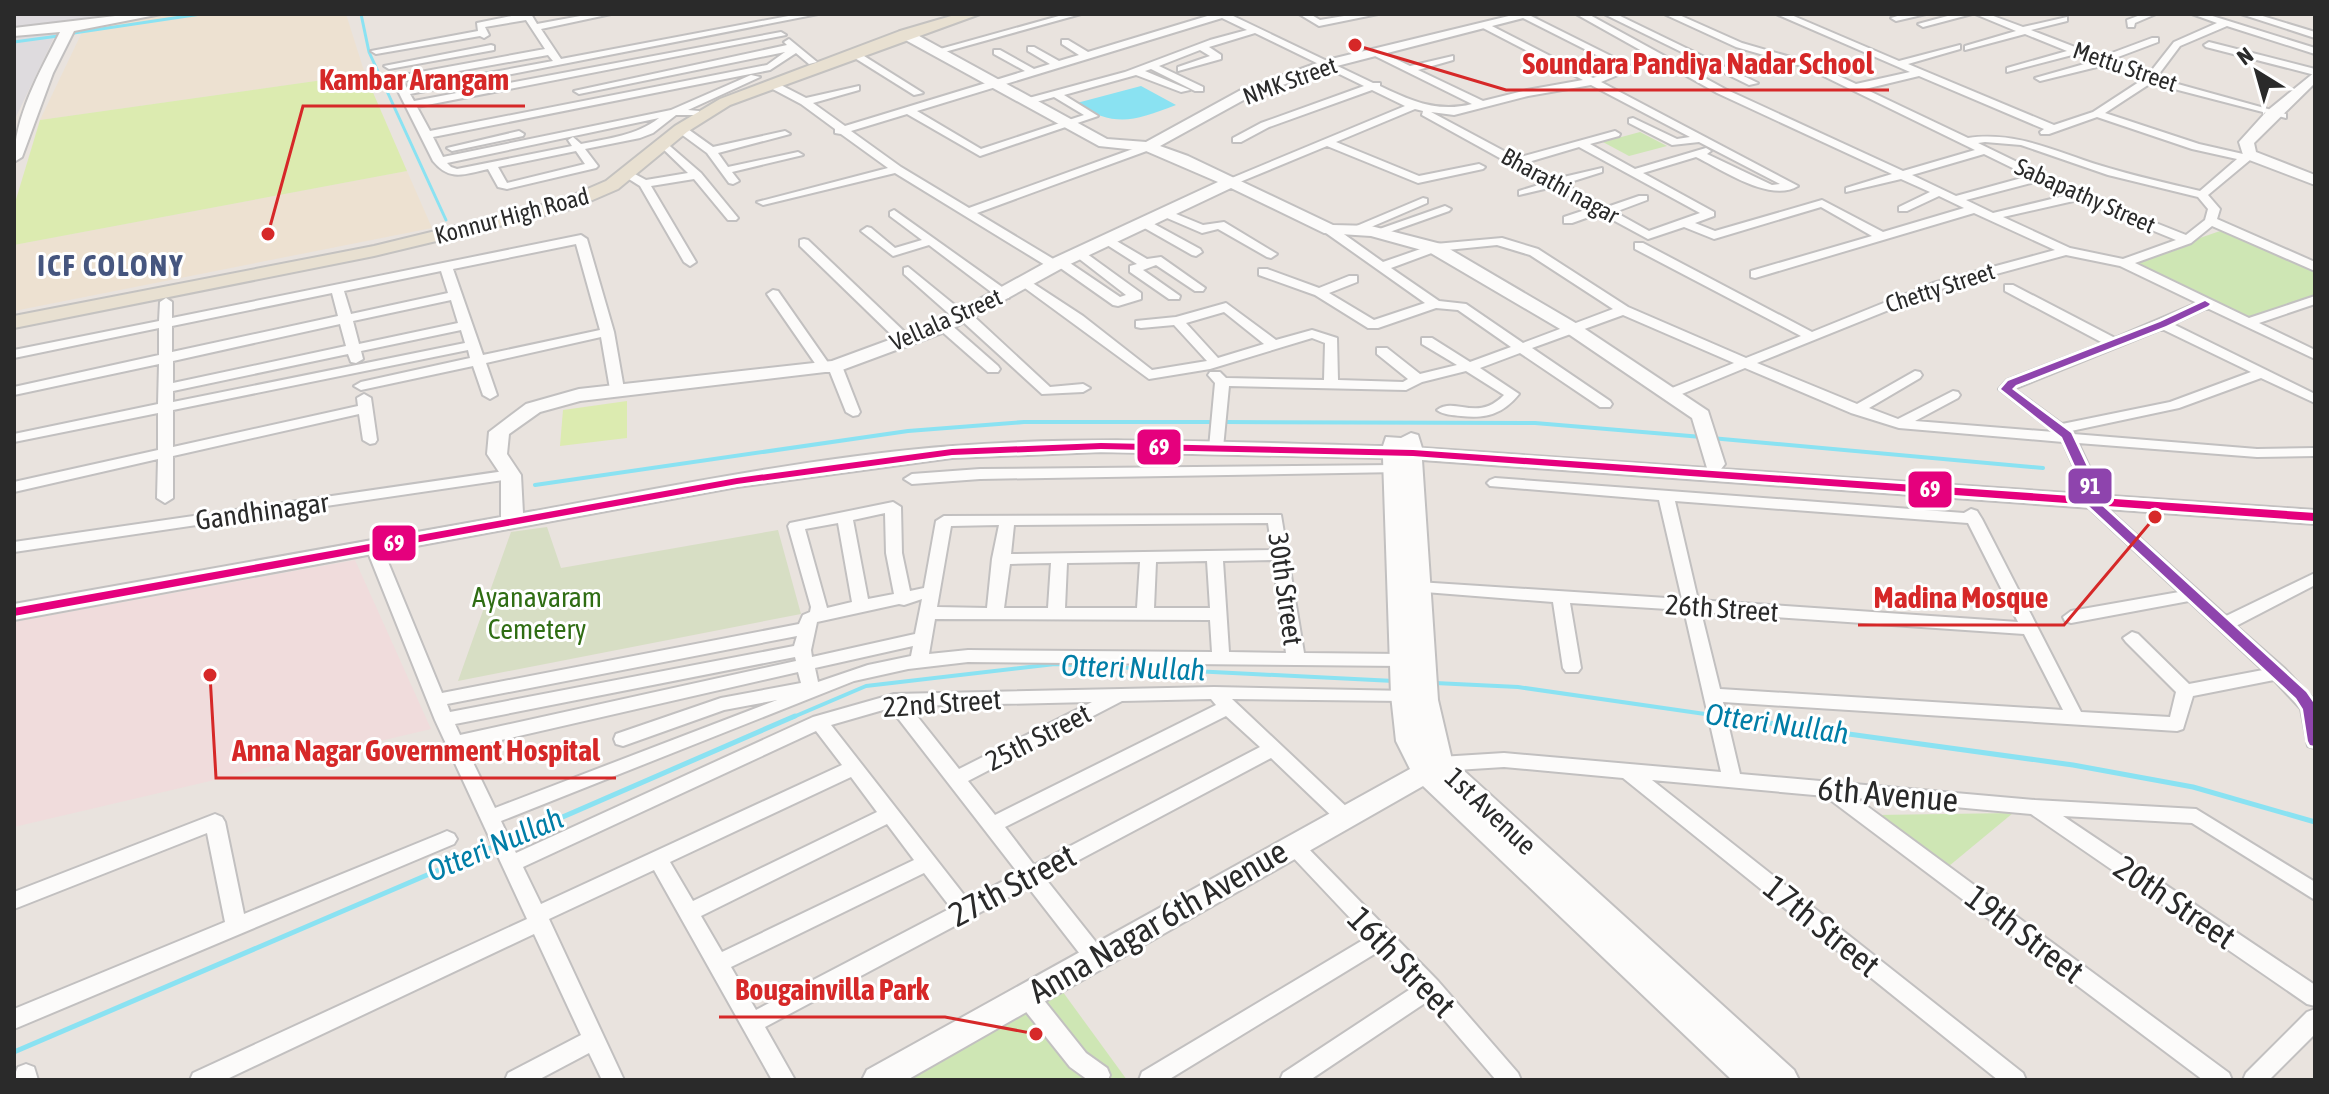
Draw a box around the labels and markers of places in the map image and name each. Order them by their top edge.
callout: Soundara Pandiya Nadar School [1506,36,1889,90]
callout: Kambar Arangam [303,52,525,106]
callout: Madina Mosque [1858,571,2064,625]
callout: Anna Nagar Government Hospital [216,724,616,778]
callout: Bougainvilla Park [719,963,945,1017]

